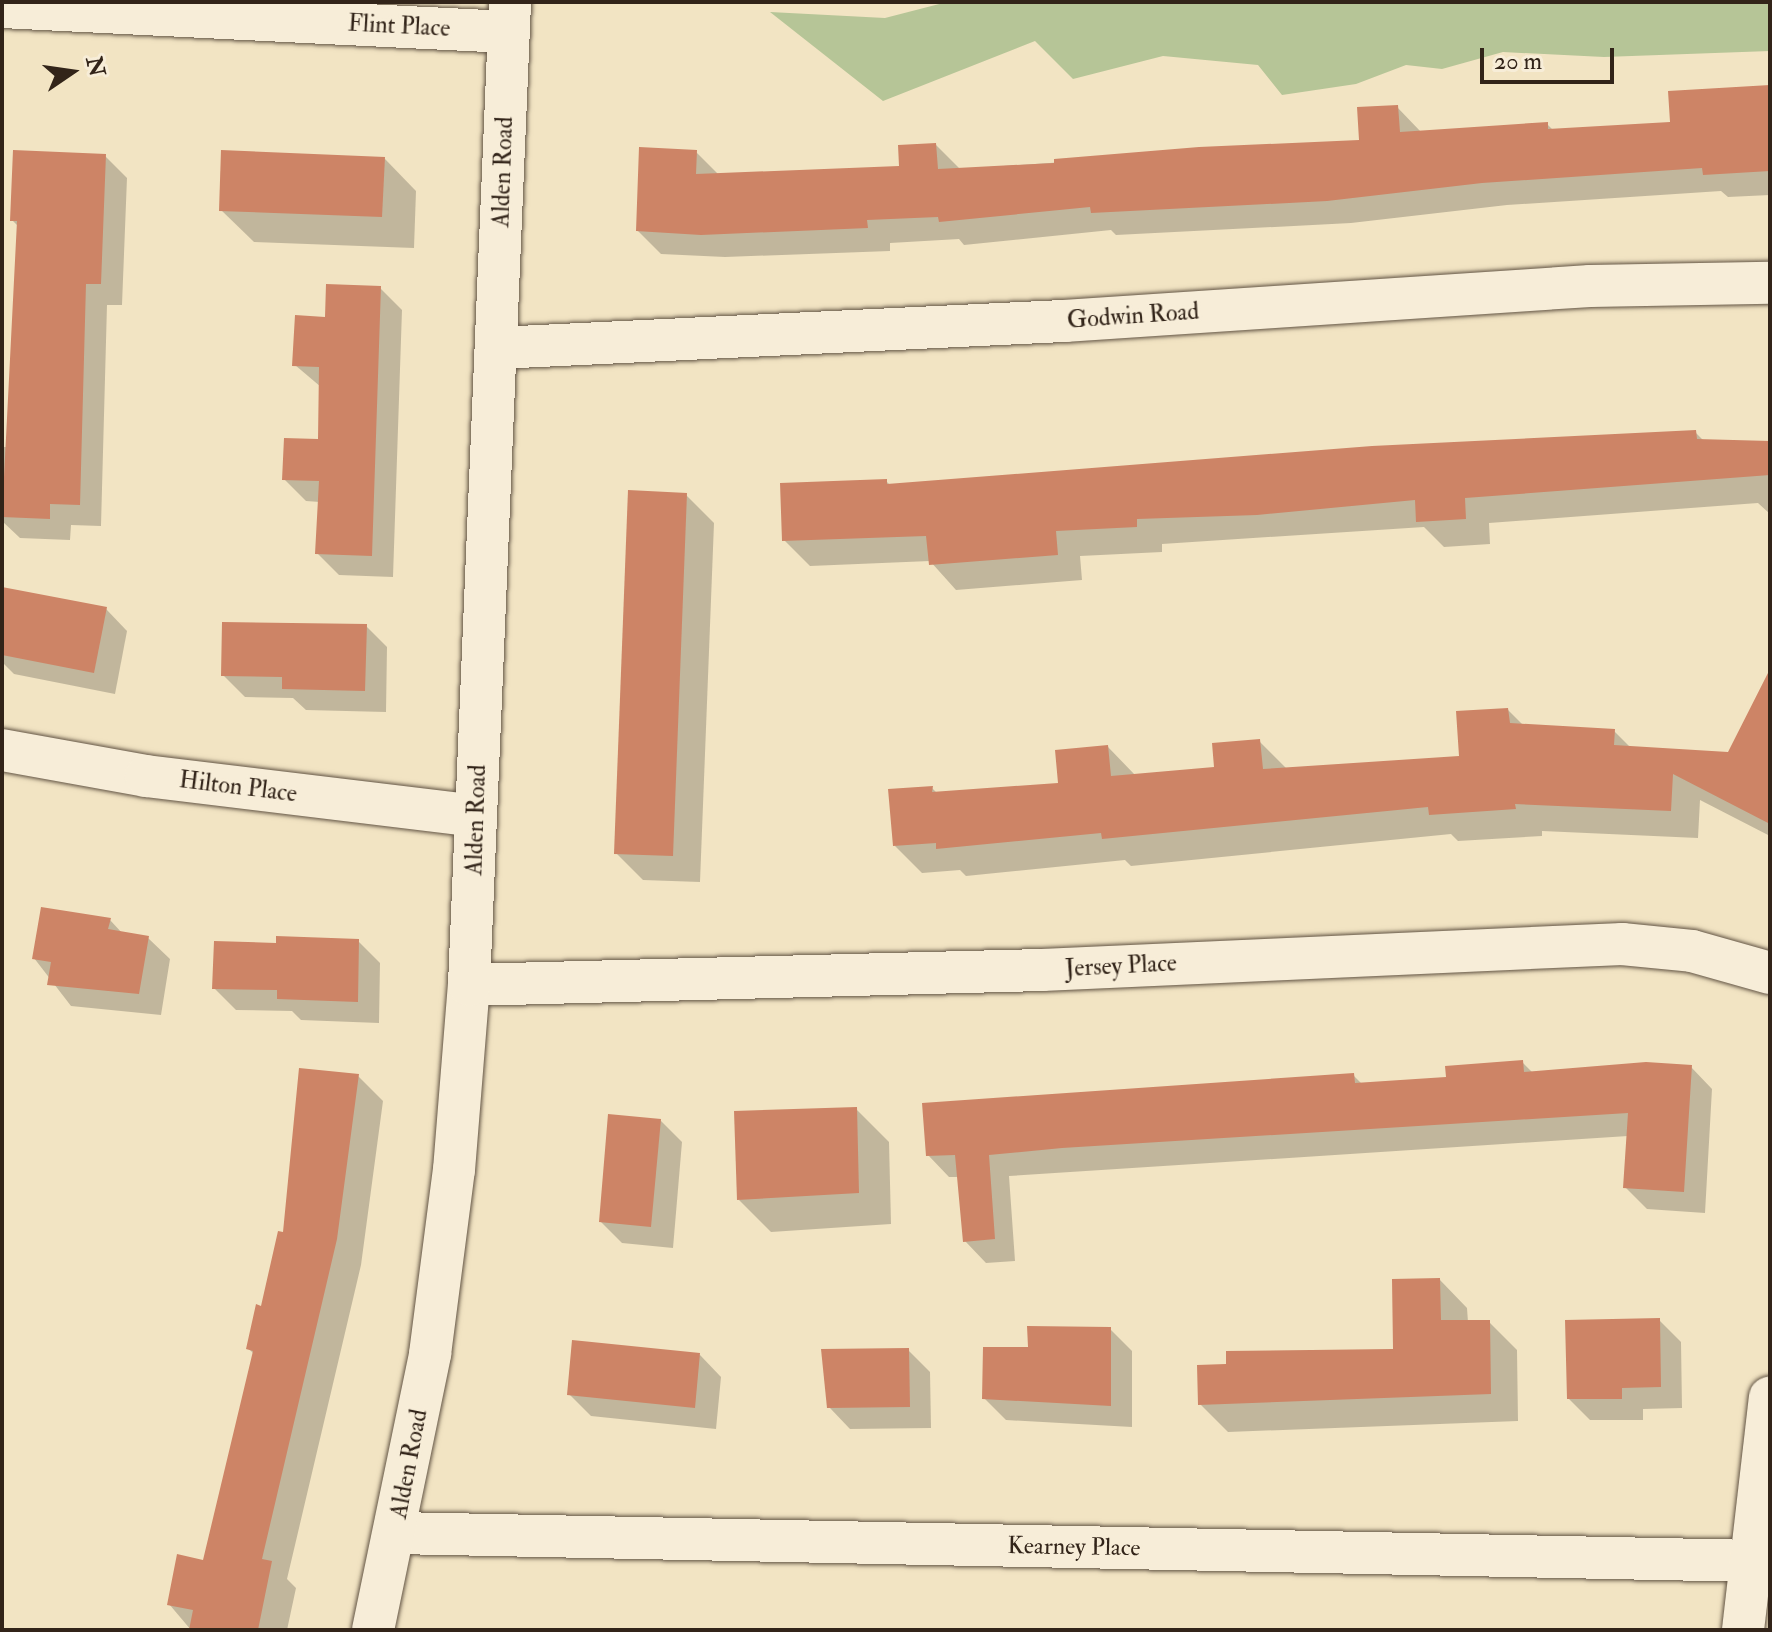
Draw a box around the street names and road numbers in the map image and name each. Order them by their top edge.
street label: Flint Place [347,9,451,43]
street label: Alden Road [487,116,519,228]
street label: Godwin Road [1066,297,1200,335]
street label: Alden Road [460,764,492,876]
street label: Hilton Place [177,765,299,809]
street label: Jersey Place [1064,949,1178,983]
street label: Alden Road [384,1407,434,1521]
street label: Kearney Place [1007,1531,1141,1563]

